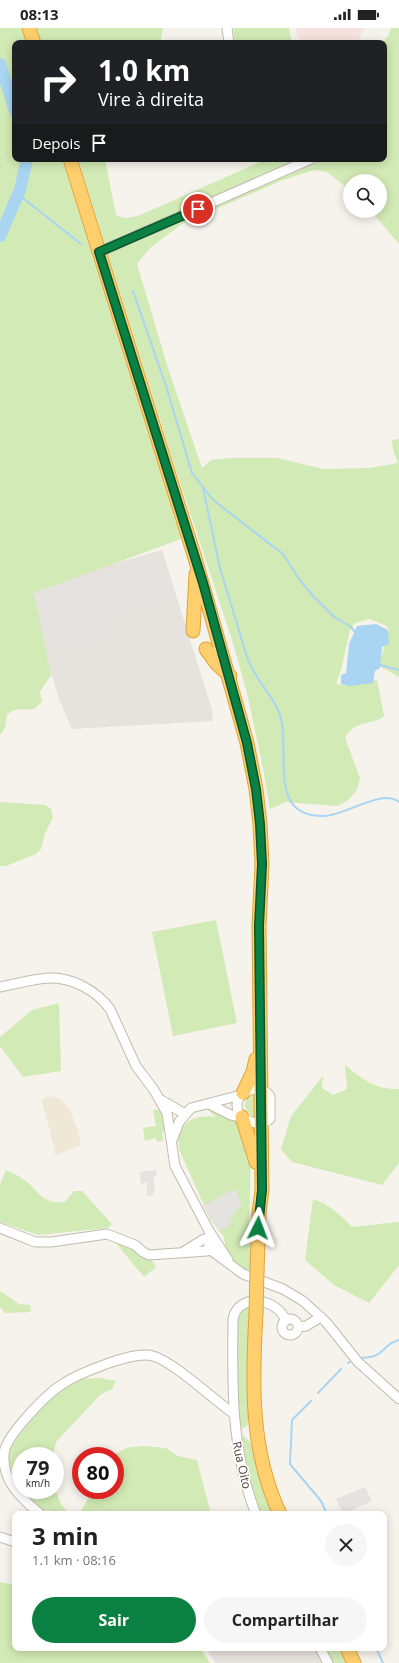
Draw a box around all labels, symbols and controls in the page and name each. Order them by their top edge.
text: 08:13 [20,4,59,24]
text: 1.0 km [98,51,190,89]
icon: right [32,56,84,108]
text: Vire à direita [98,87,204,111]
icon: arrive [88,132,110,154]
text: Depois [32,133,80,153]
map controls [343,174,387,218]
button: search [343,174,387,218]
pin [181,192,215,226]
icon: arrive [187,198,209,220]
position arrow [237,1207,279,1249]
street label: Rua Oito [228,1439,256,1491]
speed limit sign: 80 [72,1447,124,1499]
text: 79 [27,1454,49,1481]
text: km/h [26,1476,50,1490]
text: 3 min [32,1519,99,1552]
button: close [325,1524,367,1566]
text: 1.1 km · 08:16 [32,1551,116,1569]
button: Sair [32,1597,196,1643]
button: Compartilhar [204,1597,367,1643]

